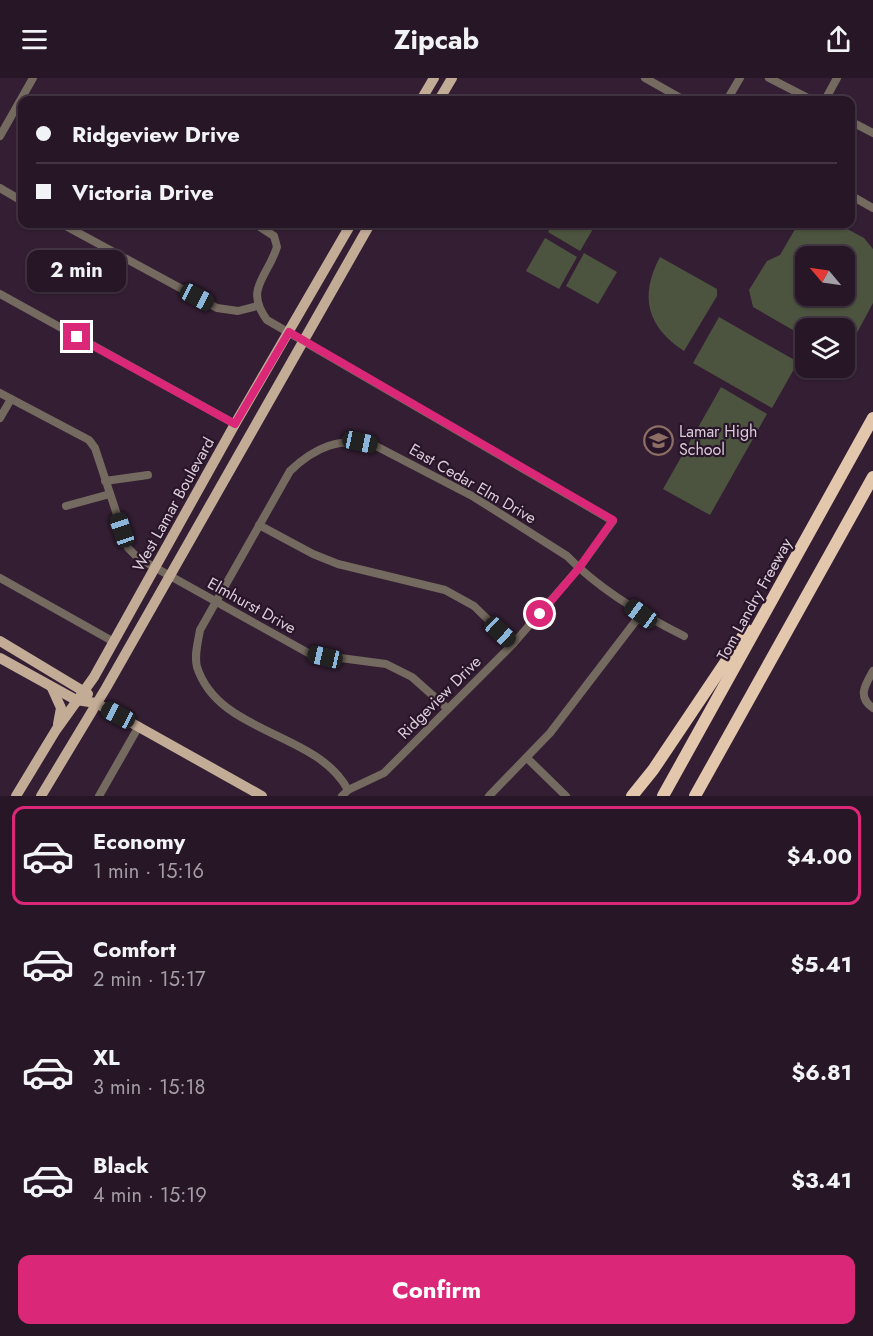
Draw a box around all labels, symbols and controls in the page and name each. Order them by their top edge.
text: Zipcab [394,20,479,59]
icon: menu [18,23,51,56]
icon: share [822,23,855,56]
text: Ridgeview Drive [72,118,240,150]
text: Victoria Drive [72,176,214,208]
north arrow [795,246,855,306]
map controls [795,246,855,378]
callout: 2 min [28,250,127,292]
text: 2 min [50,256,103,285]
car [177,281,217,313]
button: layers [795,318,855,378]
route end [63,323,90,350]
place label: Lamar High School [679,420,757,461]
school or university icon: Lamar High School [642,424,674,456]
car [341,429,379,455]
street label: West Lamar Boulevard [127,433,220,576]
street label: East Cedar Elm Drive [405,438,541,529]
car [108,510,136,550]
street label: Tom Landry Freeway [711,533,798,665]
street label: Elmhurst Drive [203,572,300,639]
car [621,596,661,632]
route start [526,600,553,627]
car [481,613,519,651]
car [305,644,345,670]
street label: Ridgeview Drive [392,650,486,744]
car [98,699,138,731]
text: Economy [93,825,185,857]
icon: car [21,829,75,883]
text: $4.00 [787,840,852,872]
text: 1 min · 15:16 [93,857,204,886]
text: Comfort [93,933,176,965]
icon: car [21,937,75,991]
text: $5.41 [790,948,852,980]
text: 2 min · 15:17 [93,965,205,994]
text: XL [93,1041,120,1073]
icon: car [21,1045,75,1099]
text: $6.81 [792,1056,852,1088]
text: 3 min · 15:18 [93,1073,205,1102]
text: Black [93,1149,149,1181]
icon: car [21,1153,75,1207]
text: $3.41 [791,1164,852,1196]
text: 4 min · 15:19 [93,1181,207,1210]
button: Confirm [18,1255,855,1324]

